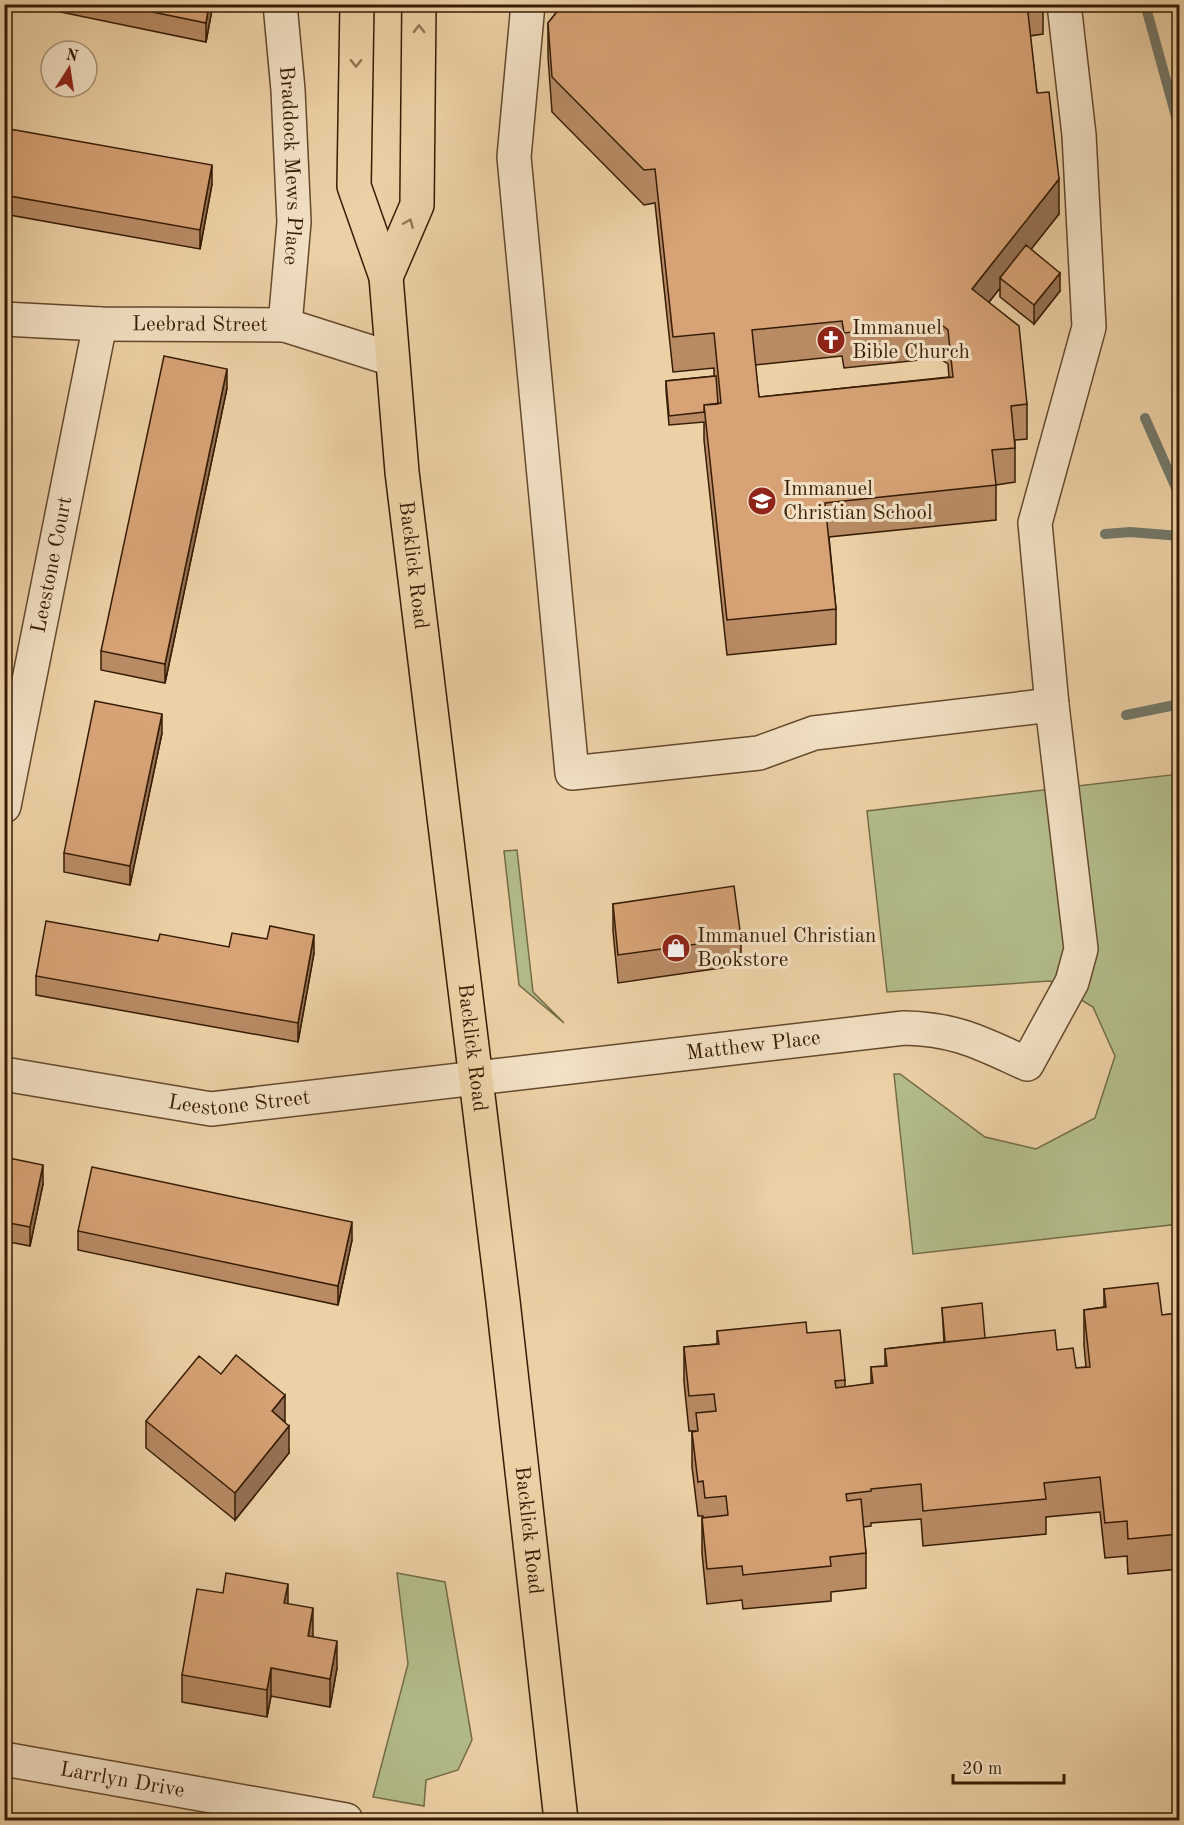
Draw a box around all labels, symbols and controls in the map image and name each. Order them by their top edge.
one-way arrow [413,25,425,34]
north arrow [39,39,99,99]
text: N [64,47,80,66]
one-way arrow [350,58,362,67]
street label: Braddock Mews Place [275,65,305,266]
one-way arrow [402,218,414,229]
street label: Leebrad Street [132,314,268,335]
place label: Immanuel Bible Church [852,318,970,363]
church icon: Immanuel Bible Church [815,324,847,356]
place label: Immanuel Christian School [783,479,933,524]
school or university icon: Immanuel Christian School [746,485,778,517]
street label: Leestone Court [28,495,76,635]
street label: Backlick Road [395,500,432,631]
place label: Immanuel Christian Bookstore [697,926,876,971]
shop icon: Immanuel Christian Bookstore [660,932,692,964]
street label: Backlick Road [454,982,490,1113]
street label: Matthew Place [685,1027,822,1064]
street label: Leestone Street [166,1087,311,1120]
street label: Backlick Road [511,1465,546,1596]
scale bar [953,1747,1064,1785]
street label: Larrlyn Drive [58,1759,186,1801]
text: 20 m [962,1760,1002,1778]

